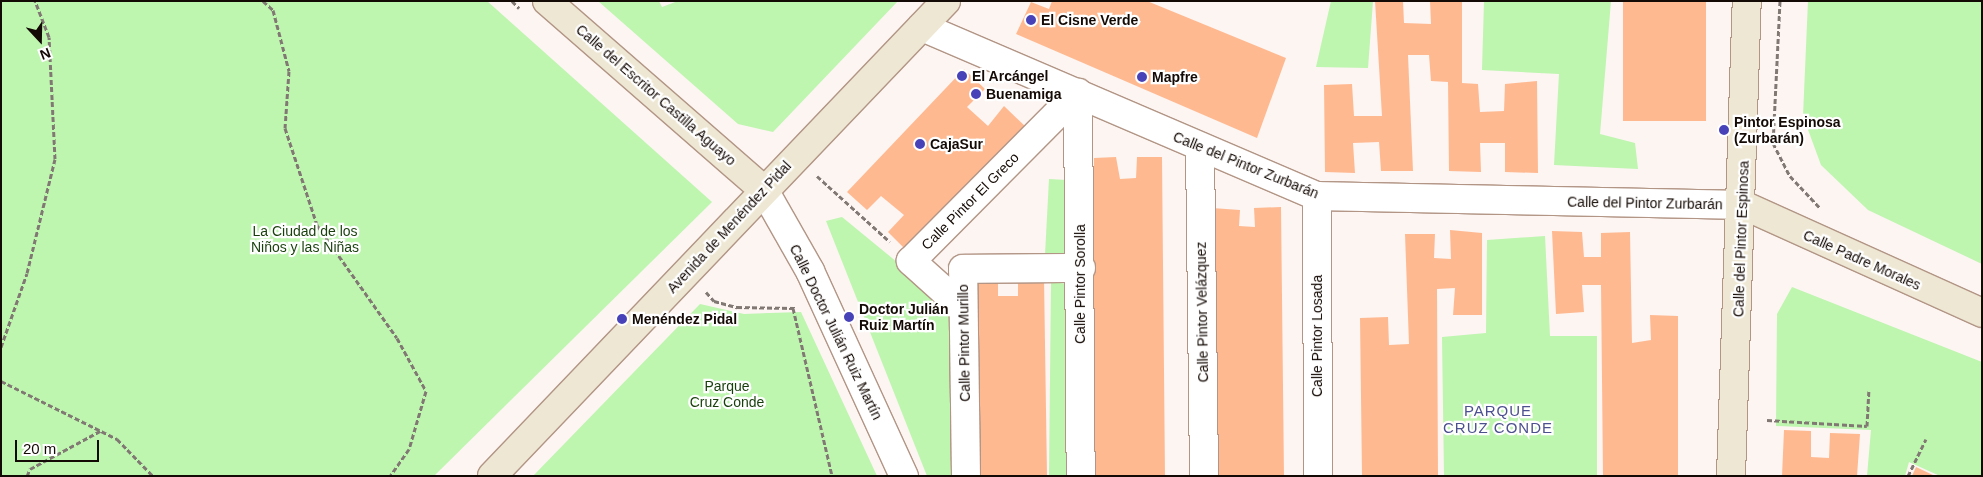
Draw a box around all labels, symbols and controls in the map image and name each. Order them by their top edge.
place label: El Cisne Verde [1041,12,1138,28]
marker: El Cisne Verde [1025,14,1037,26]
north arrow [15,15,65,65]
street label: Calle del Escritor Castilla Aguayo [572,21,740,169]
text: N [38,45,53,63]
place label: El Arcángel [972,68,1049,84]
place label: Mapfre [1152,69,1198,85]
marker: El Arcángel [956,70,968,82]
marker: Mapfre [1136,71,1148,83]
place label: Buenamiga [986,86,1061,102]
marker: Buenamiga [970,88,982,100]
place label: Pintor Espinosa (Zurbarán) [1734,114,1841,146]
marker: Pintor Espinosa (Zurbarán) [1718,124,1730,136]
street label: Calle del Pintor Zurbarán [1171,128,1321,202]
place label: CajaSur [930,136,983,152]
marker: CajaSur [914,138,926,150]
street label: Calle Pintor El Greco [918,149,1022,253]
street label: Avenida de Menéndez Pidal [663,158,795,296]
street label: Calle del Pintor Espinosa [1730,161,1752,317]
street label: Calle del Pintor Zurbarán [1567,193,1723,213]
park label: La Ciudad de los Niños y las Niñas [251,223,359,256]
street label: Calle Pintor Sorolla [1072,224,1088,344]
street label: Calle Padre Morales [1801,227,1923,293]
street label: Calle Pintor Velázquez [1192,241,1212,383]
street label: Calle Doctor Julián Ruiz Martín [786,242,886,422]
street label: Calle Pintor Losada [1309,275,1325,397]
street label: Calle Pintor Murillo [955,284,973,402]
place label: Doctor Julián Ruiz Martín [859,301,948,334]
place label: Menéndez Pidal [632,311,737,327]
marker: Doctor Julián Ruiz Martín [843,311,855,323]
marker: Menéndez Pidal [616,313,628,325]
park label: Parque Cruz Conde [690,378,764,411]
district label: PARQUE CRUZ CONDE [1442,401,1554,436]
scale bar [18,430,101,462]
text: 20 m [23,440,56,457]

